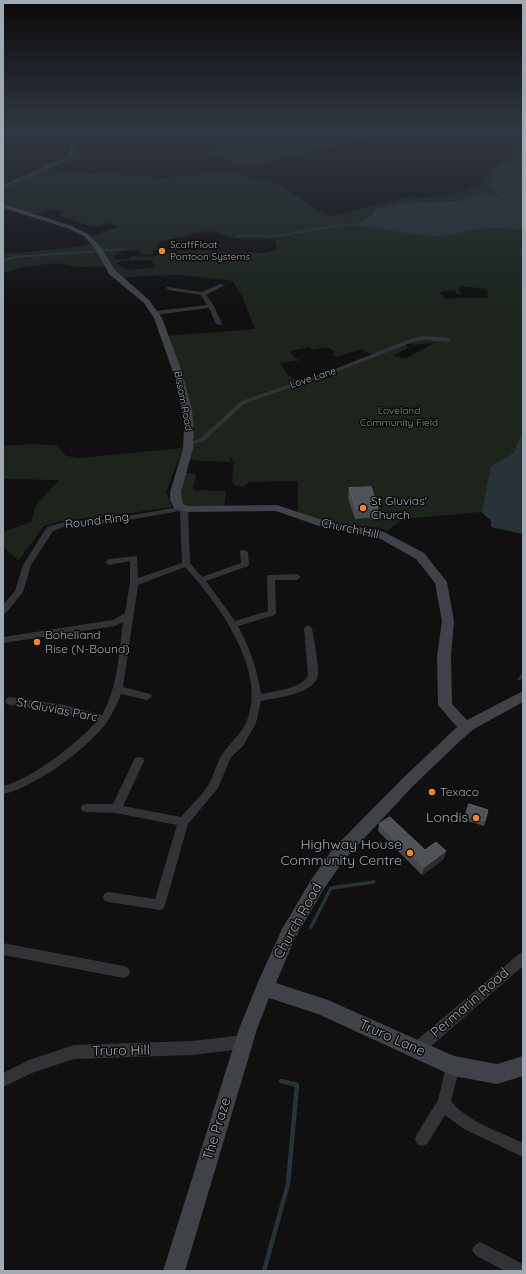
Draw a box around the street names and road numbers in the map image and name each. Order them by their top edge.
street label: Love Lane [288,365,338,391]
street label: Bissom Road [171,370,195,432]
street label: Round Ring [64,510,130,532]
street label: Church Hill [320,516,380,542]
street label: St Gluvias Parc [15,695,99,725]
street label: Church Road [270,880,326,962]
street label: Permarin Road [428,965,512,1041]
street label: Truro Lane [356,1016,428,1060]
street label: Truro Hill [92,1042,150,1060]
street label: The Praze [200,1096,234,1162]

